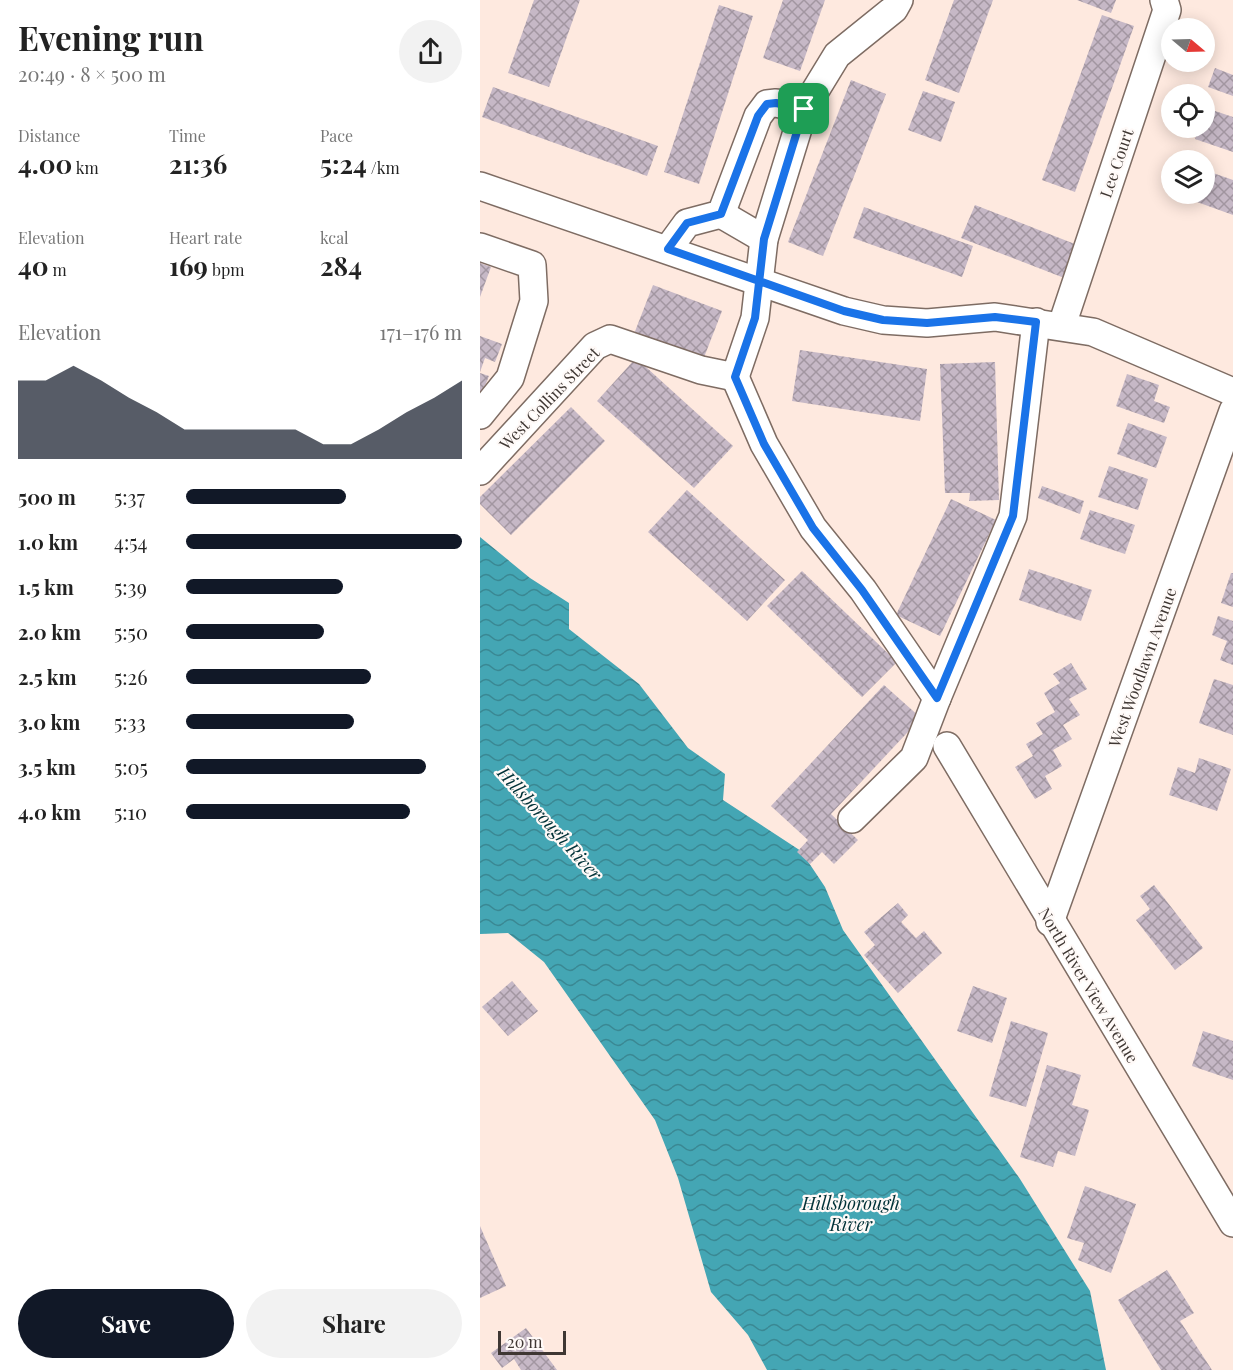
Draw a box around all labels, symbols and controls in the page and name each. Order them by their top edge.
text: Evening run [18,15,204,59]
north arrow [1161,18,1215,72]
map controls [1161,18,1215,204]
button: share [399,20,462,83]
text: 20:49 · 8 × 500 m [18,60,166,87]
pin [778,83,829,134]
button: locate [1161,84,1215,138]
icon: arrive [787,92,820,125]
text: Distance [18,125,80,146]
text: Time [169,125,206,146]
text: Pace [320,125,353,146]
street label: Lee Court [1094,125,1138,200]
text: 4.00 [18,146,72,181]
text: 21:36 [169,146,227,181]
text: 5:24 [320,146,367,181]
button: layers [1161,150,1215,204]
text: km [72,157,99,178]
text: /km [367,157,400,178]
text: Elevation [18,227,85,248]
text: Heart rate [169,227,242,248]
text: kcal [320,227,349,248]
text: 40 [18,248,49,283]
text: 169 [169,248,208,283]
text: 284 [320,248,362,283]
text: m [49,259,67,280]
text: bpm [208,259,244,280]
text: Elevation [18,318,101,345]
text: 171–176 m [379,318,462,345]
street label: West Collins Street [494,342,604,455]
text: 500 m [18,483,76,510]
text: 5:37 [114,483,145,510]
text: 1.0 km [18,528,78,555]
text: 4:54 [114,528,147,555]
text: 1.5 km [18,573,74,600]
text: 5:39 [114,573,147,600]
street label: West Woodlawn Avenue [1103,584,1181,751]
text: 2.0 km [18,618,81,645]
text: 5:50 [114,618,148,645]
text: 2.5 km [18,663,77,690]
text: 5:26 [114,663,148,690]
text: 3.0 km [18,708,80,735]
text: 5:33 [114,708,146,735]
text: 3.5 km [18,753,76,780]
text: 5:05 [114,753,148,780]
water label: Hillsborough River [492,760,608,886]
text: 4.0 km [18,798,81,825]
text: 5:10 [114,798,147,825]
street label: North River View Avenue [1034,904,1144,1066]
water label: Hillsborough River [801,1191,900,1236]
button: Save [18,1289,234,1358]
button: Share [246,1289,462,1358]
scale bar [498,1328,566,1356]
text: 20 m [507,1331,542,1352]

